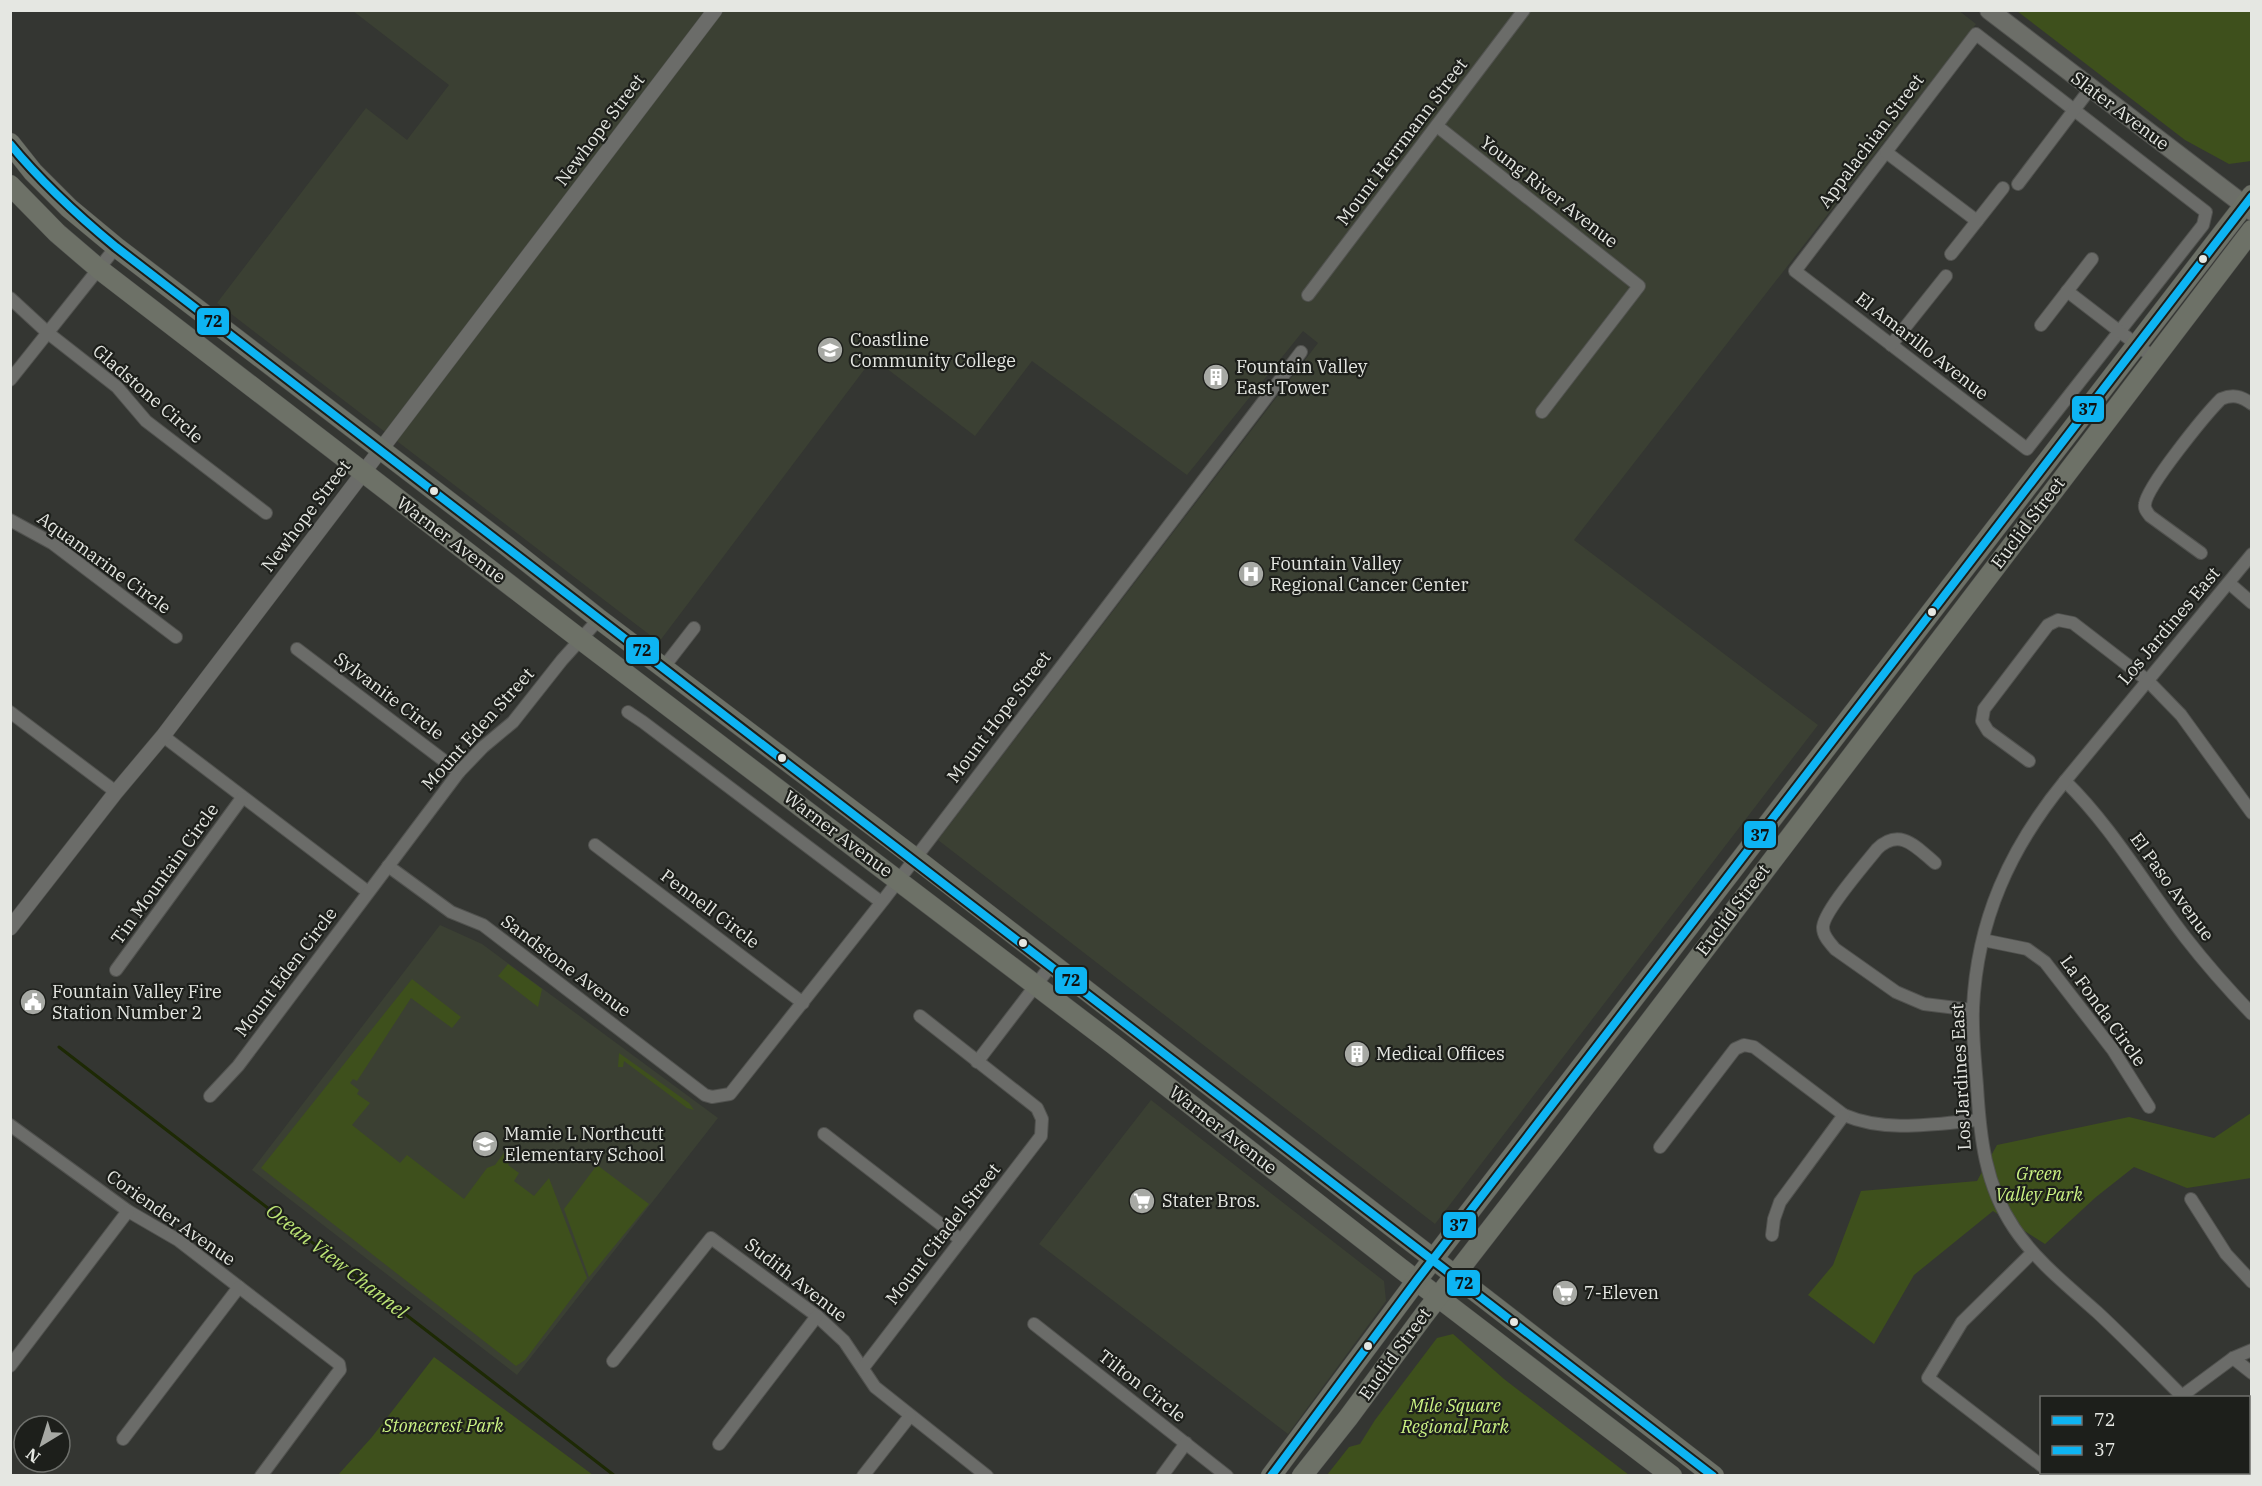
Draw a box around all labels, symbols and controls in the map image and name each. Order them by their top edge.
street label: Mount Herrmann Street [1331,54,1472,230]
street label: Slater Avenue [2067,66,2174,155]
street label: Newhope Street [550,69,649,190]
street label: Appalachian Street [1813,69,1928,212]
street label: Young River Avenue [1476,130,1623,253]
unlabelled marker [2197,253,2209,265]
street label: El Amarillo Avenue [1851,287,1993,405]
line badge: 72 [196,307,230,336]
text: 72 [203,311,223,331]
place label: Coastline Community College [850,328,1016,372]
school or university icon: Coastline Community College [815,335,845,365]
street label: Gladstone Circle [88,339,208,448]
place label: Fountain Valley East Tower [1236,355,1368,399]
building icon: Fountain Valley East Tower [1201,362,1231,392]
line badge: 37 [2071,395,2105,423]
text: 37 [2078,399,2098,419]
street label: Newhope Street [256,455,355,576]
street label: Euclid Street [1986,472,2070,573]
unlabelled marker [428,485,440,497]
street label: Warner Avenue [392,491,510,588]
street label: Aquamarine Circle [33,506,176,619]
place label: Fountain Valley Regional Cancer Center [1270,552,1468,596]
hospital icon: Fountain Valley Regional Cancer Center [1236,559,1266,589]
street label: Los Jardines East [2113,562,2225,689]
unlabelled marker [1926,606,1938,618]
line badge: 72 [625,636,660,665]
text: 72 [632,640,652,660]
street label: Mount Hope Street [942,646,1056,787]
street label: Sylvanite Circle [330,647,449,744]
street label: Mount Eden Street [416,663,539,795]
unlabelled marker [776,752,788,764]
street label: Warner Avenue [779,785,897,882]
street label: Tin Mountain Circle [106,799,224,949]
line badge: 37 [1743,820,1777,849]
text: 37 [1750,825,1770,845]
street label: El Paso Avenue [2125,828,2219,945]
street label: Euclid Street [1691,859,1775,960]
street label: Pennell Circle [656,864,764,953]
street label: Mount Eden Circle [229,902,342,1041]
street label: Sandstone Avenue [497,909,636,1022]
unlabelled marker [1017,937,1029,949]
street label: La Fonda Circle [2055,951,2151,1071]
line badge: 72 [1054,966,1088,995]
text: 72 [1061,970,1081,990]
place label: Fountain Valley Fire Station Number 2 [52,980,222,1024]
public building icon: Fountain Valley Fire Station Number 2 [18,987,48,1017]
street label: Los Jardines East [1945,1003,1976,1151]
building icon: Medical Offices [1342,1039,1372,1069]
place label: Medical Offices [1376,1042,1505,1065]
street label: Warner Avenue [1165,1080,1282,1179]
place label: Mamie L Northcutt Elementary School [504,1122,664,1166]
school or university icon: Mamie L Northcutt Elementary School [470,1129,500,1159]
street label: Mount Citadel Street [880,1158,1005,1309]
park label: Green Valley Park [1995,1162,2083,1206]
street label: Coriender Avenue [102,1164,240,1271]
supermarket icon: Stater Bros. [1127,1186,1157,1216]
place label: Stater Bros. [1162,1189,1260,1212]
water label: Ocean View Channel [261,1197,414,1325]
line badge: 37 [1442,1211,1477,1239]
text: 37 [1449,1215,1469,1235]
street label: Sudith Avenue [741,1233,852,1327]
line badge: 72 [1446,1269,1481,1297]
text: 72 [1454,1273,1474,1293]
supermarket icon: 7-Eleven [1550,1278,1580,1308]
place label: 7-Eleven [1584,1281,1659,1304]
street label: Euclid Street [1353,1303,1436,1404]
unlabelled marker [1508,1316,1520,1328]
unlabelled marker [1362,1340,1374,1352]
street label: Tilton Circle [1094,1344,1191,1427]
park label: Mile Square Regional Park [1400,1394,1510,1438]
legend [2040,1396,2250,1474]
text: 72 [2094,1408,2116,1431]
north arrow [12,1414,72,1474]
park label: Stonecrest Park [382,1414,504,1437]
text: 37 [2094,1438,2116,1461]
text: N [22,1444,44,1468]

